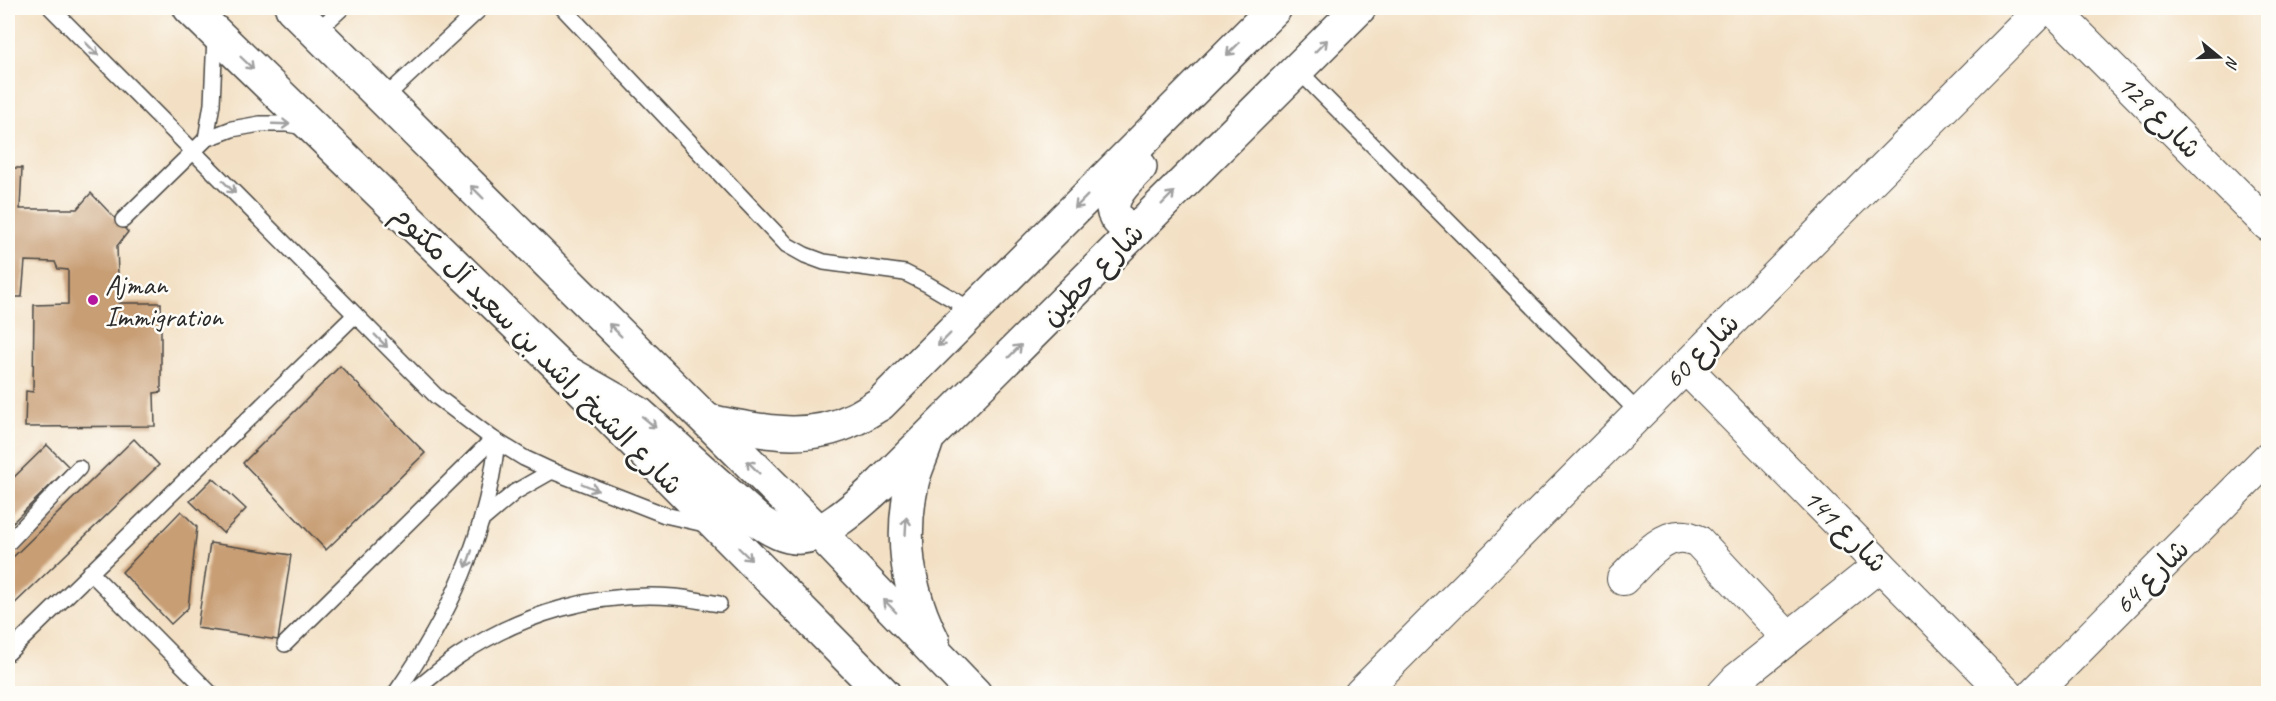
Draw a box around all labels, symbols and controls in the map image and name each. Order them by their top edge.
north arrow [2189,27,2249,87]
one-way arrow [1314,38,1328,53]
one-way arrow [1226,41,1241,56]
one-way arrow [85,42,100,56]
text: N [2220,54,2243,72]
one-way arrow [239,56,254,71]
street label: شارع 129 [2109,67,2209,167]
one-way arrow [270,119,290,130]
one-way arrow [222,180,237,195]
one-way arrow [469,185,484,200]
one-way arrow [1160,191,1175,206]
one-way arrow [1073,194,1088,209]
street label: شارع الشيخ راشد بن سعيد آل مكتوم [382,197,690,505]
street label: شارع حطين [1033,215,1153,335]
place label: Ajman Immigration [105,267,224,334]
marker: Ajman Immigration [86,293,100,307]
street label: شارع 60 [1656,305,1748,397]
one-way arrow [608,322,623,337]
one-way arrow [936,333,951,348]
one-way arrow [374,334,389,349]
one-way arrow [1008,343,1022,358]
one-way arrow [641,415,657,428]
one-way arrow [746,460,761,475]
street label: شارع 141 [1795,481,1895,581]
one-way arrow [581,482,599,493]
one-way arrow [901,517,912,537]
street label: شارع 64 [2106,531,2198,623]
one-way arrow [737,547,752,561]
one-way arrow [462,549,473,568]
one-way arrow [883,599,897,614]

